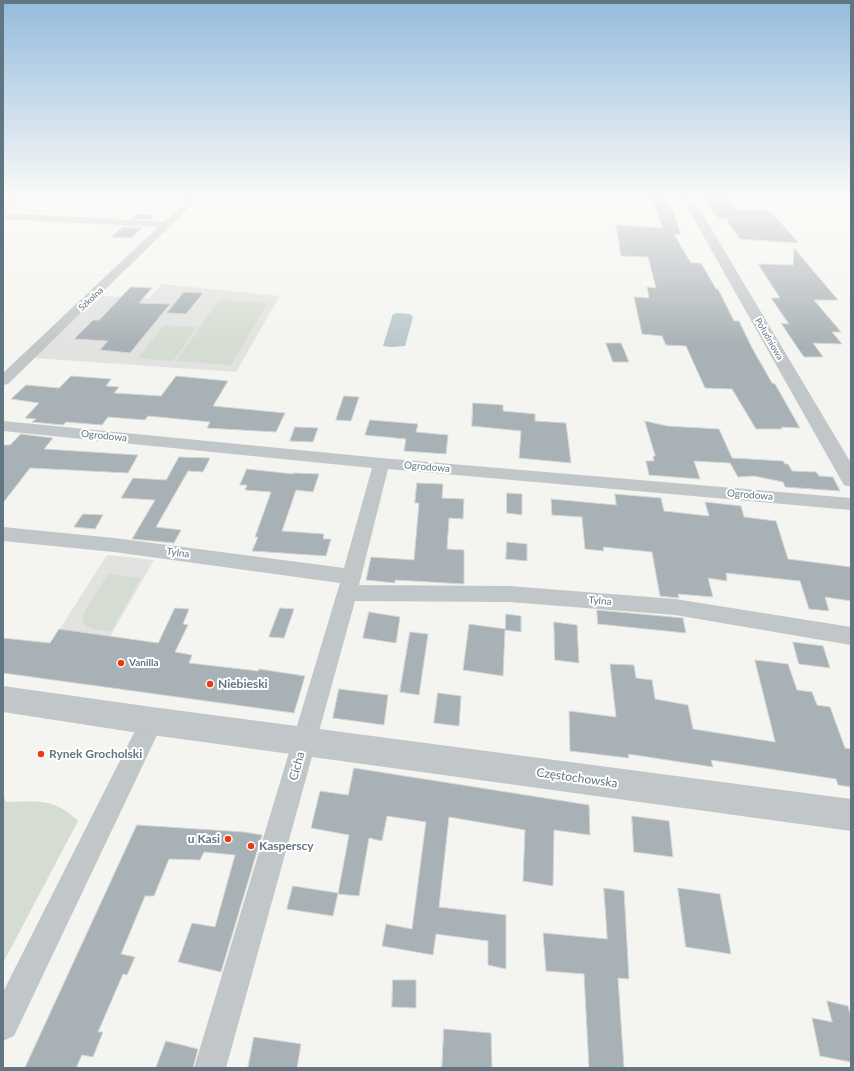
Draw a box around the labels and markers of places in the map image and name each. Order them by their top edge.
place label: Vanilla [129,657,158,669]
marker: Vanilla [116,658,126,668]
place label: Niebieski [218,677,268,691]
marker: Niebieski [205,679,215,689]
place label: Rynek Grocholski [49,747,142,761]
marker: Rynek Grocholski [36,749,46,759]
place label: u Kasi [188,832,220,846]
marker: u Kasi [223,834,233,844]
place label: Kasperscy [259,839,314,853]
marker: Kasperscy [246,841,256,851]

